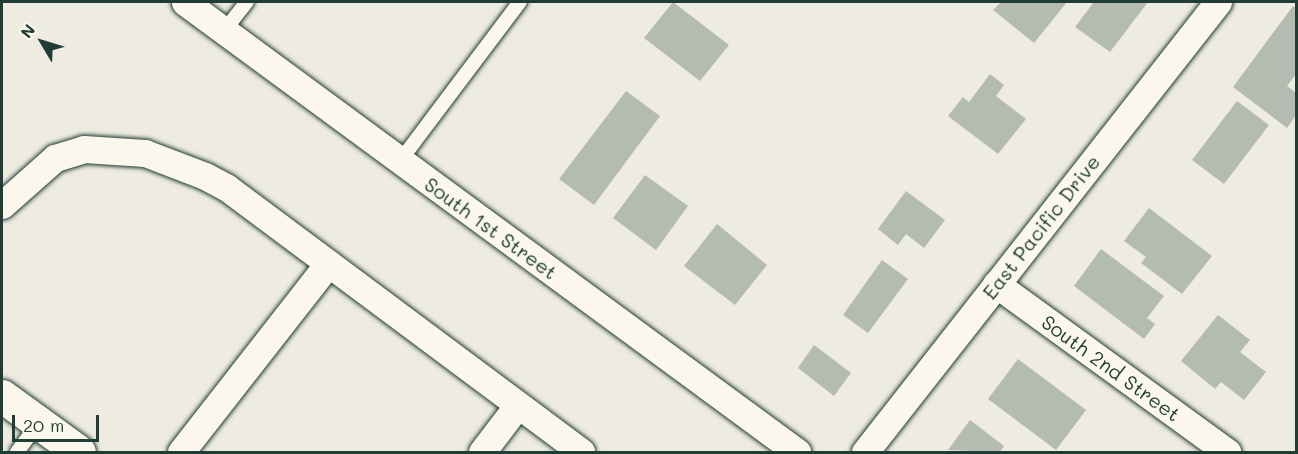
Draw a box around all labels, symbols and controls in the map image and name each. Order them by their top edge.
north arrow [12,12,72,72]
text: N [15,19,39,42]
street label: East Pacific Drive [977,150,1105,304]
street label: South 1st Street [420,172,562,284]
street label: South 2nd Street [1037,310,1185,426]
scale bar [15,403,102,441]
text: 20 m [23,413,64,437]

